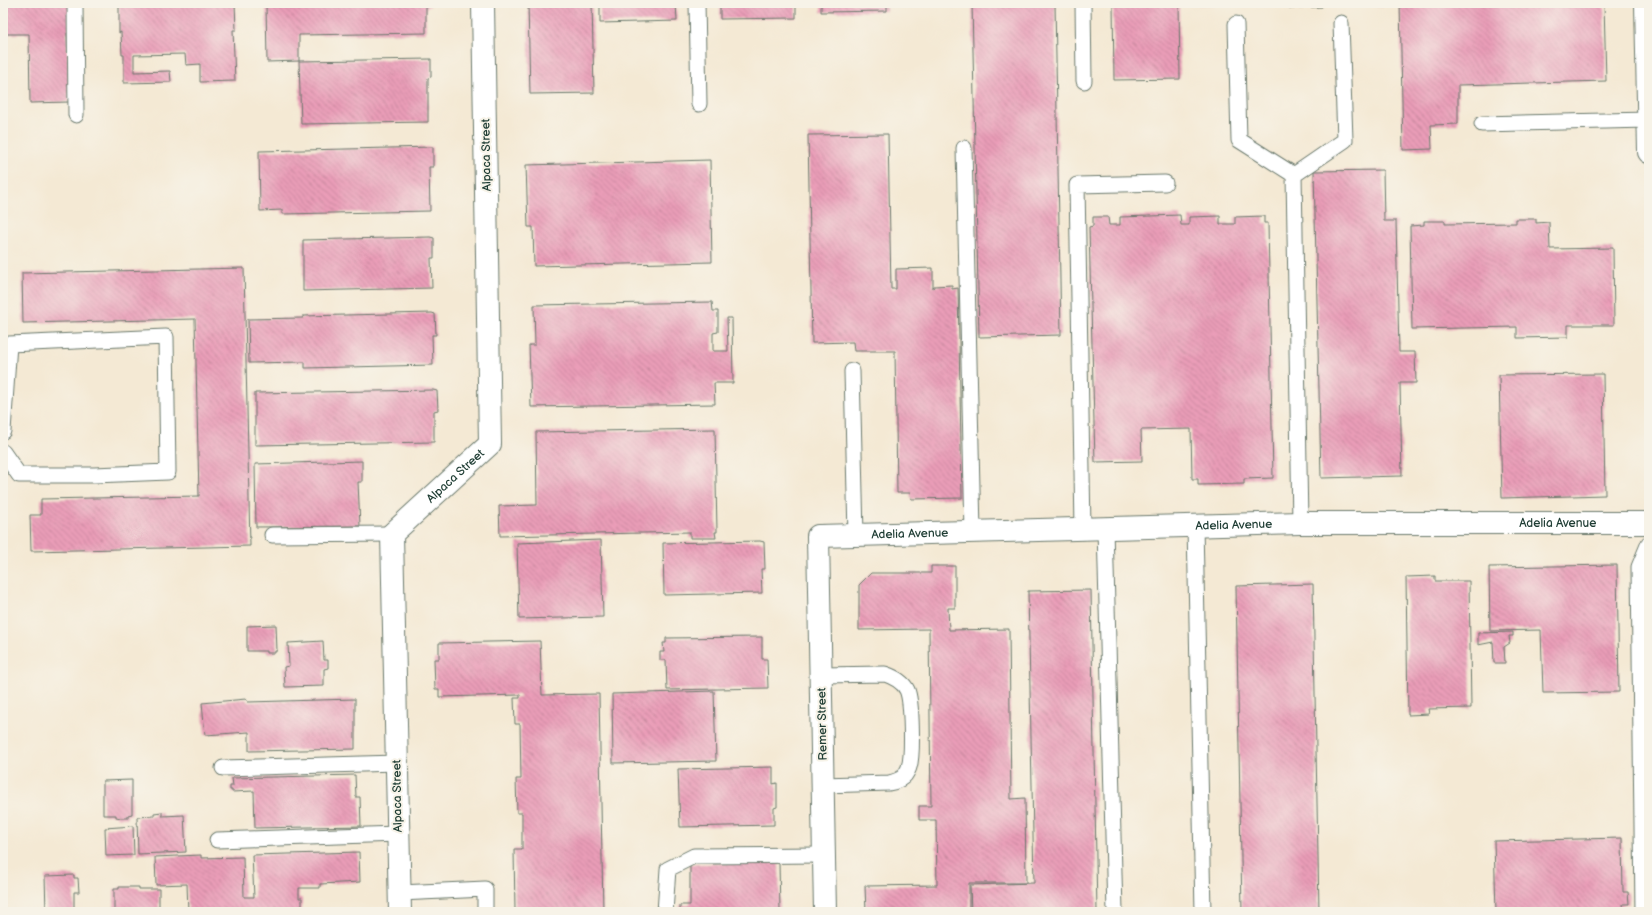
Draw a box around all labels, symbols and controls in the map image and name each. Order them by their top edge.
street label: Alpaca Street [478,118,495,192]
street label: Alpaca Street [424,446,488,506]
street label: Adelia Avenue [1519,516,1596,531]
street label: Adelia Avenue [1195,517,1272,534]
street label: Adelia Avenue [871,525,949,543]
street label: Remer Street [814,687,831,761]
street label: Alpaca Street [389,759,406,833]

